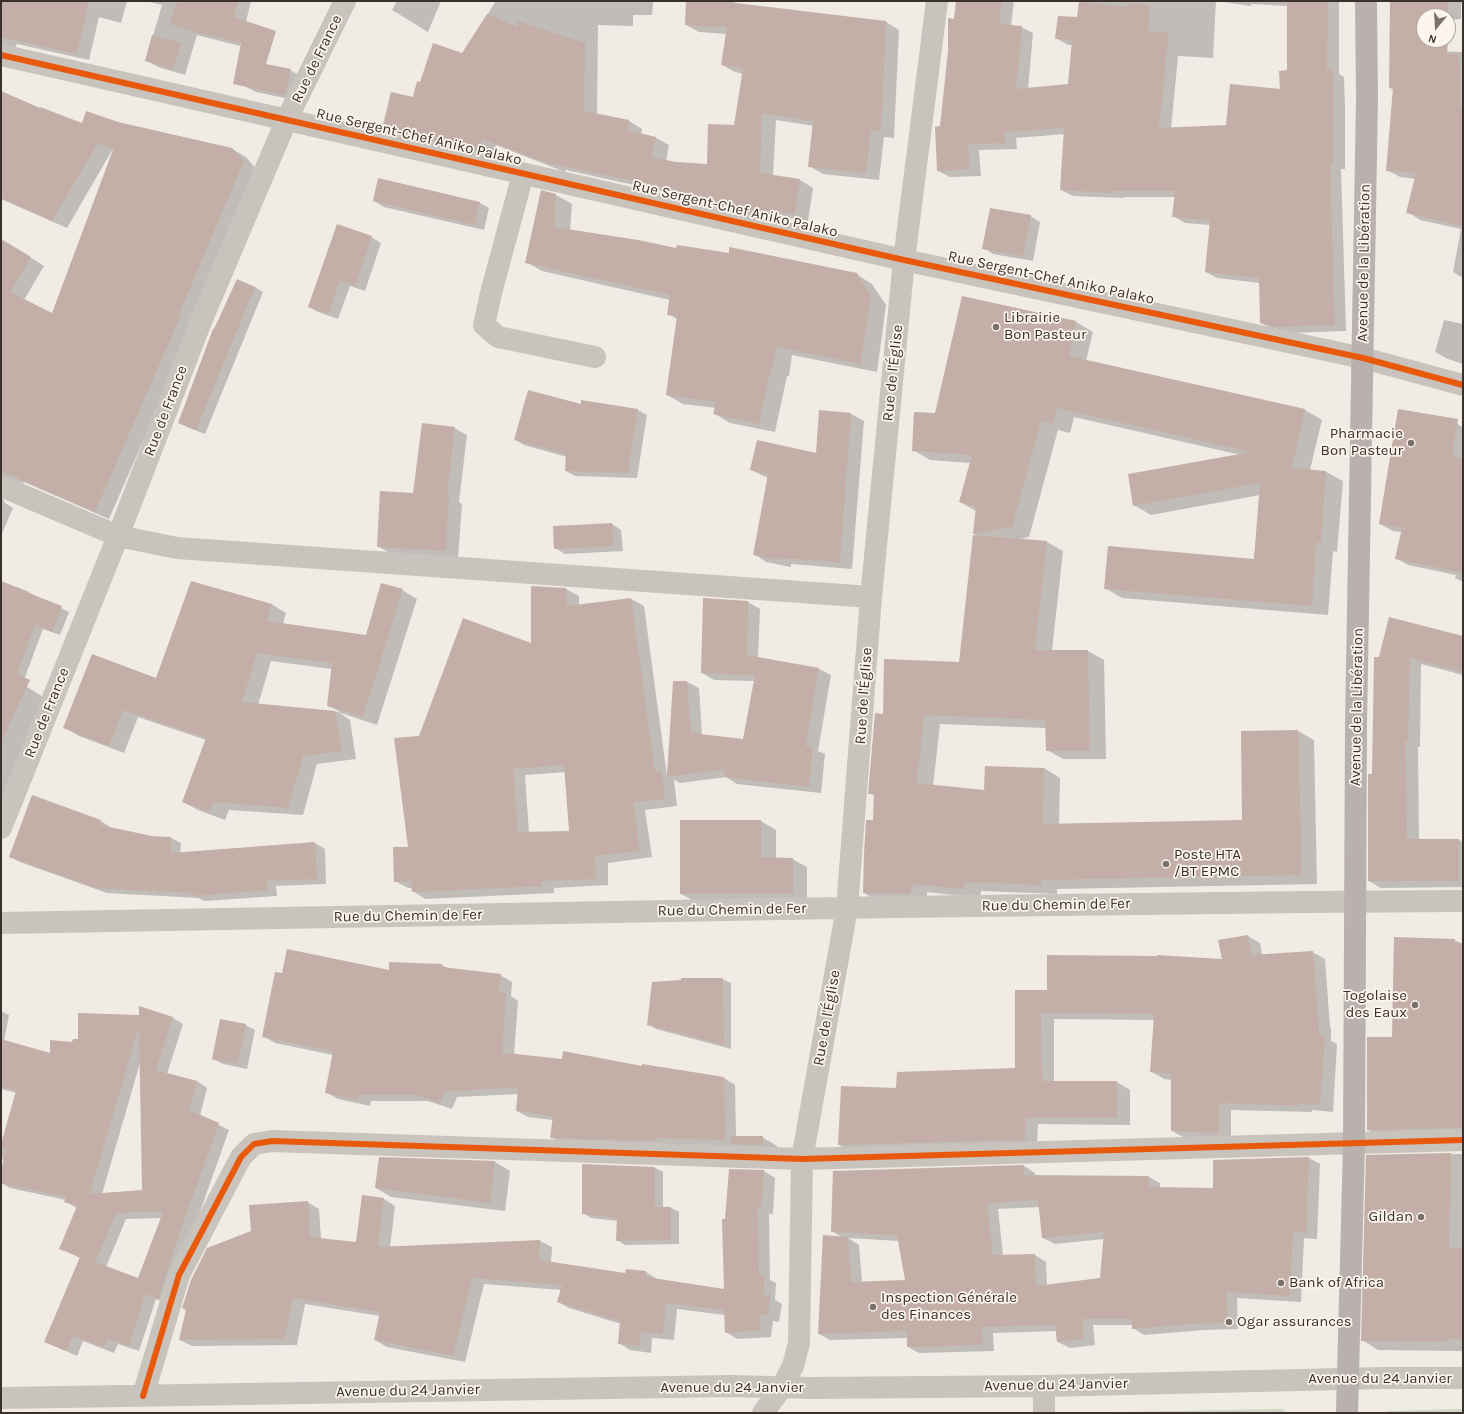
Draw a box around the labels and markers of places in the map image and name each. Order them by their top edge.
place label: Librairie Bon Pasteur [1004,309,1086,344]
marker: Librairie Bon Pasteur [991,322,1001,332]
place label: Pharmacie Bon Pasteur [1321,425,1403,460]
marker: Pharmacie Bon Pasteur [1406,438,1416,448]
place label: Poste HTA /BT EPMC [1174,846,1241,881]
marker: Poste HTA /BT EPMC [1161,859,1171,869]
place label: Togolaise des Eaux [1343,987,1407,1022]
marker: Togolaise des Eaux [1410,1000,1420,1010]
place label: Gildan [1368,1208,1413,1226]
marker: Gildan [1416,1212,1426,1222]
place label: Bank of Africa [1289,1274,1384,1292]
marker: Bank of Africa [1276,1278,1286,1288]
place label: Inspection Générale des Finances [881,1289,1017,1324]
marker: Inspection Générale des Finances [868,1302,878,1312]
place label: Ogar assurances [1237,1313,1352,1331]
marker: Ogar assurances [1224,1317,1234,1327]

